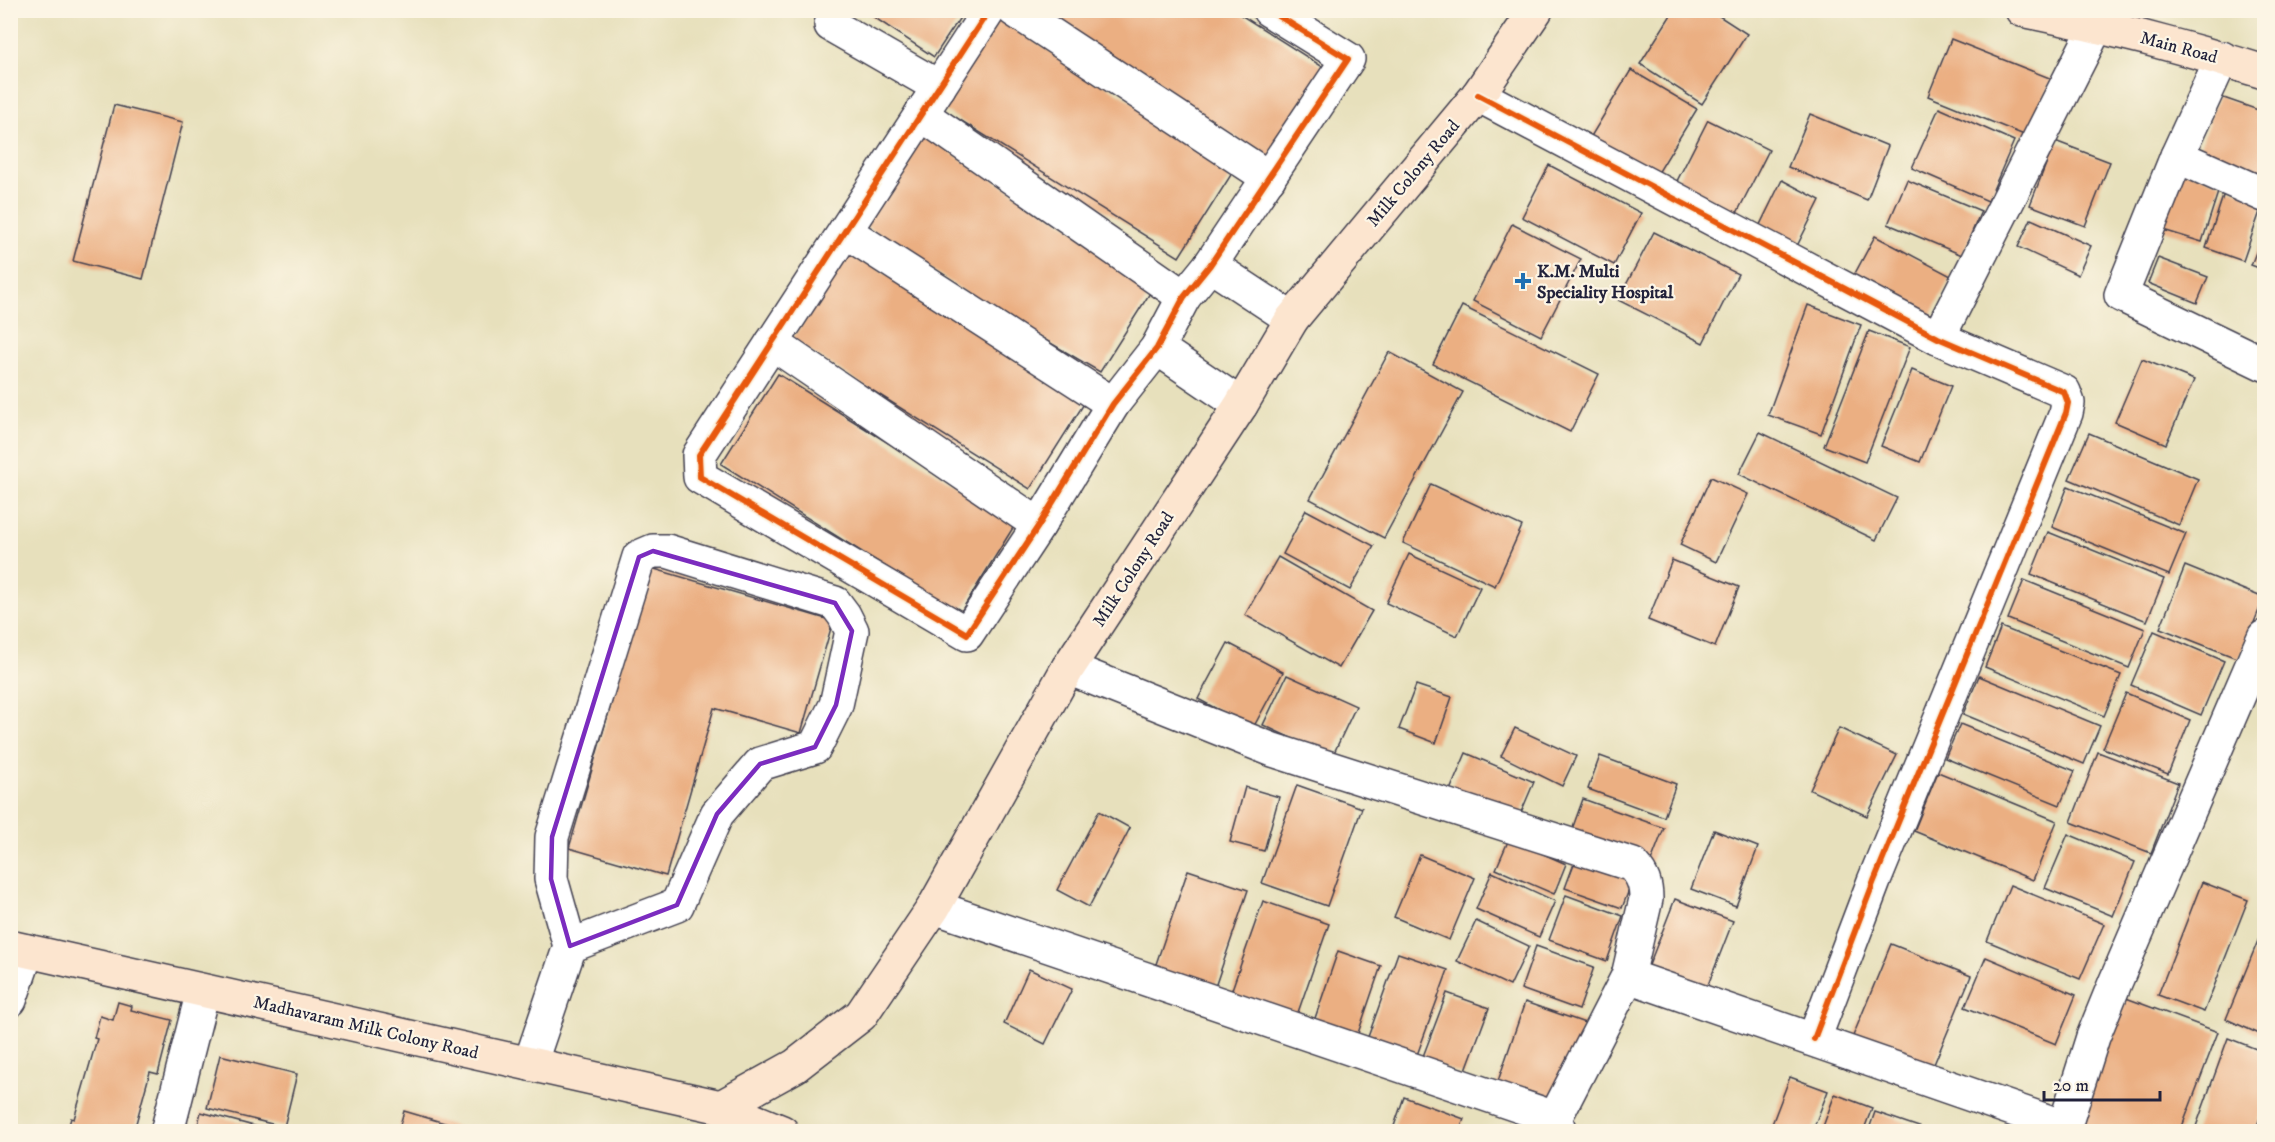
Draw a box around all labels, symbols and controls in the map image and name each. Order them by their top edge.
street label: Main Road [2138,27,2220,69]
street label: Milk Colony Road [1363,116,1465,232]
place label: K.M. Multi Speciality Hospital [1537,261,1674,304]
marker: K.M. Multi Speciality Hospital [1514,272,1532,290]
street label: Milk Colony Road [1088,508,1179,631]
street label: Madhavaram Milk Colony Road [251,991,481,1065]
scale bar [2044,1064,2160,1102]
text: 20 m [2053,1075,2089,1097]

